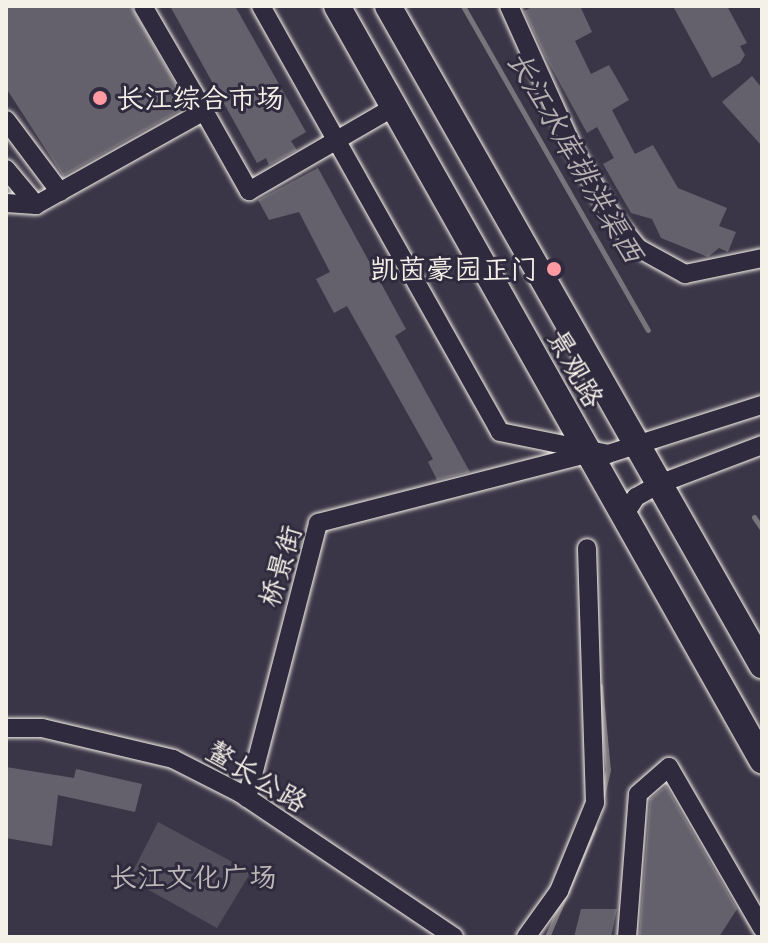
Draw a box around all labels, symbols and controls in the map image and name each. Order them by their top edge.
water label: 长江水库排洪渠西 [499,44,651,270]
place label: 长江综合市场 [116,81,284,115]
marker: 长江综合市场 [91,89,109,107]
place label: 凯茵豪园正门 [370,252,538,286]
marker: 凯茵豪园正门 [545,260,563,278]
street label: 景观路 [541,323,611,413]
street label: 桥景街 [252,521,308,611]
street label: 鳌长公路 [200,733,314,819]
park label: 长江文化广场 [109,860,277,894]

